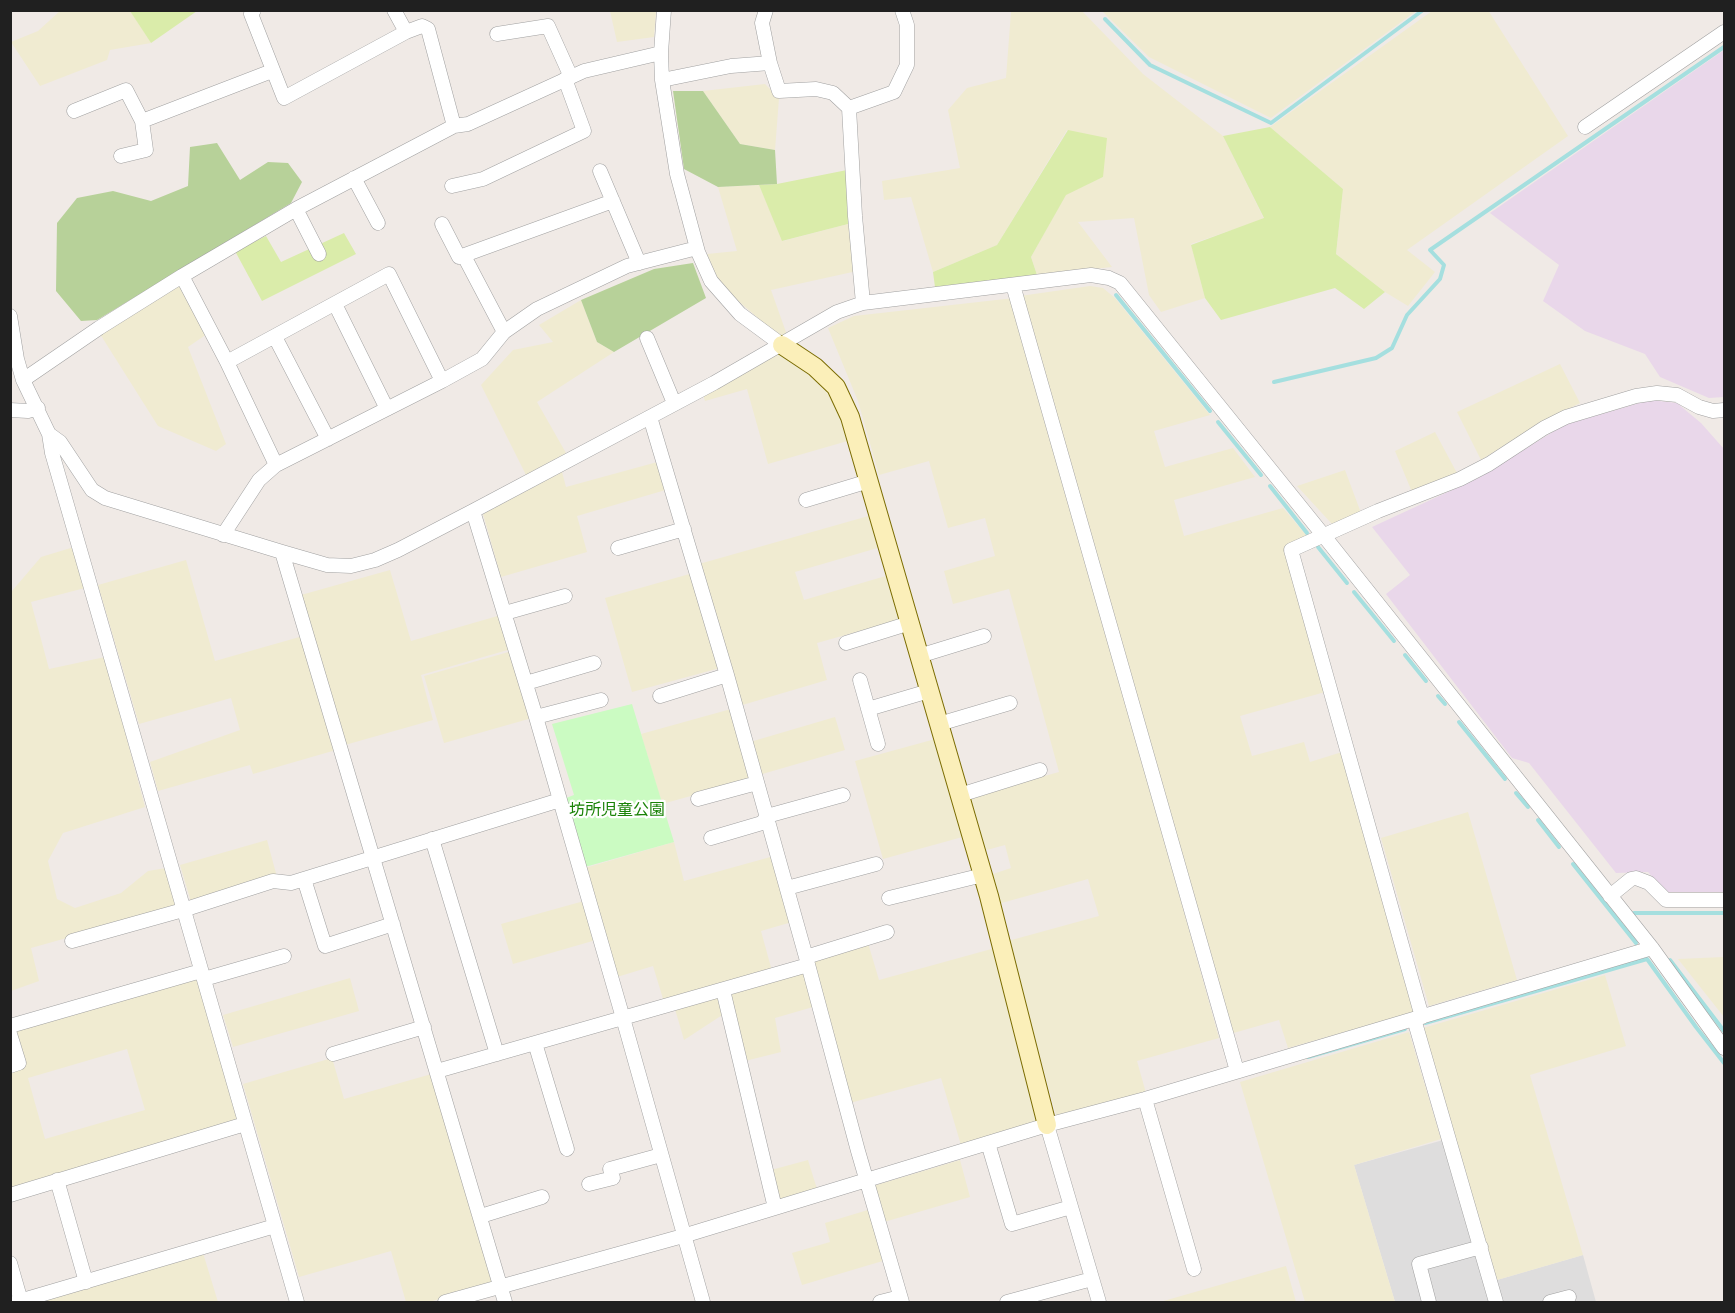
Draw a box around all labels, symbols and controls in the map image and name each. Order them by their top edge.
park label: 坊所児童公園 [569,800,665,820]

